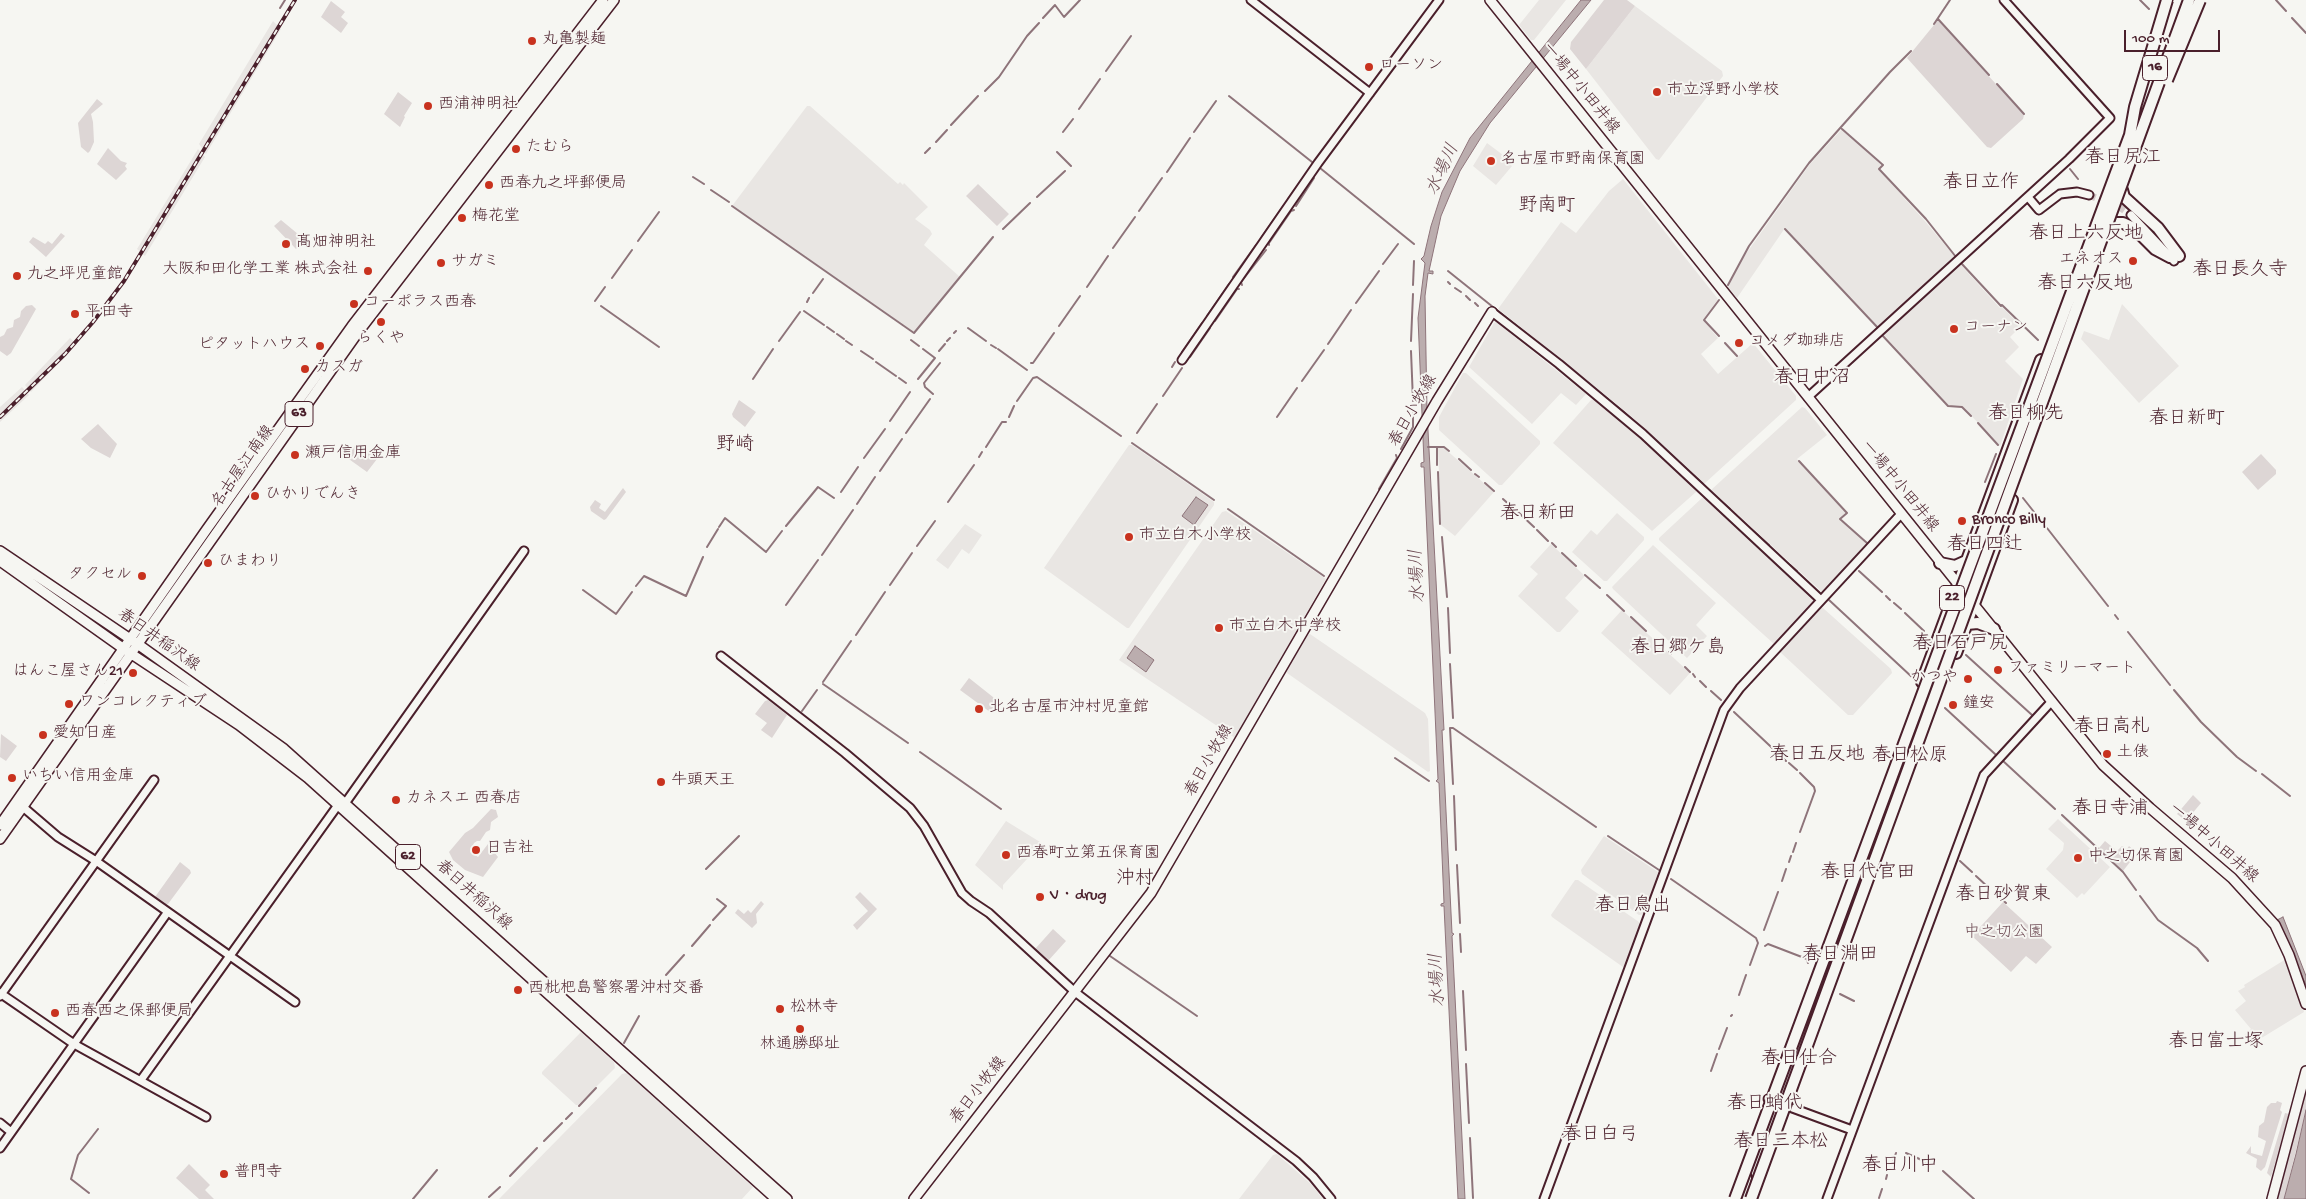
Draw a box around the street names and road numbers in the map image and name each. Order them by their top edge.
street label: 一場中小田井線 [1537,39,1623,139]
road number: 16 [2142,56,2168,80]
street label: 春日小牧線 [1386,372,1442,450]
road number: 63 [285,402,313,426]
street label: 名古屋江南線 [209,422,279,512]
street label: 一場中小田井線 [1856,437,1942,537]
road number: 22 [1940,586,1964,610]
street label: 春日井稲沢線 [113,606,203,676]
street label: 春日小牧線 [1182,722,1238,800]
street label: 一場中小田井線 [2164,800,2262,888]
road number: 62 [396,844,420,870]
street label: 春日井稲沢線 [431,857,515,935]
street label: 春日小牧線 [947,1054,1011,1128]

